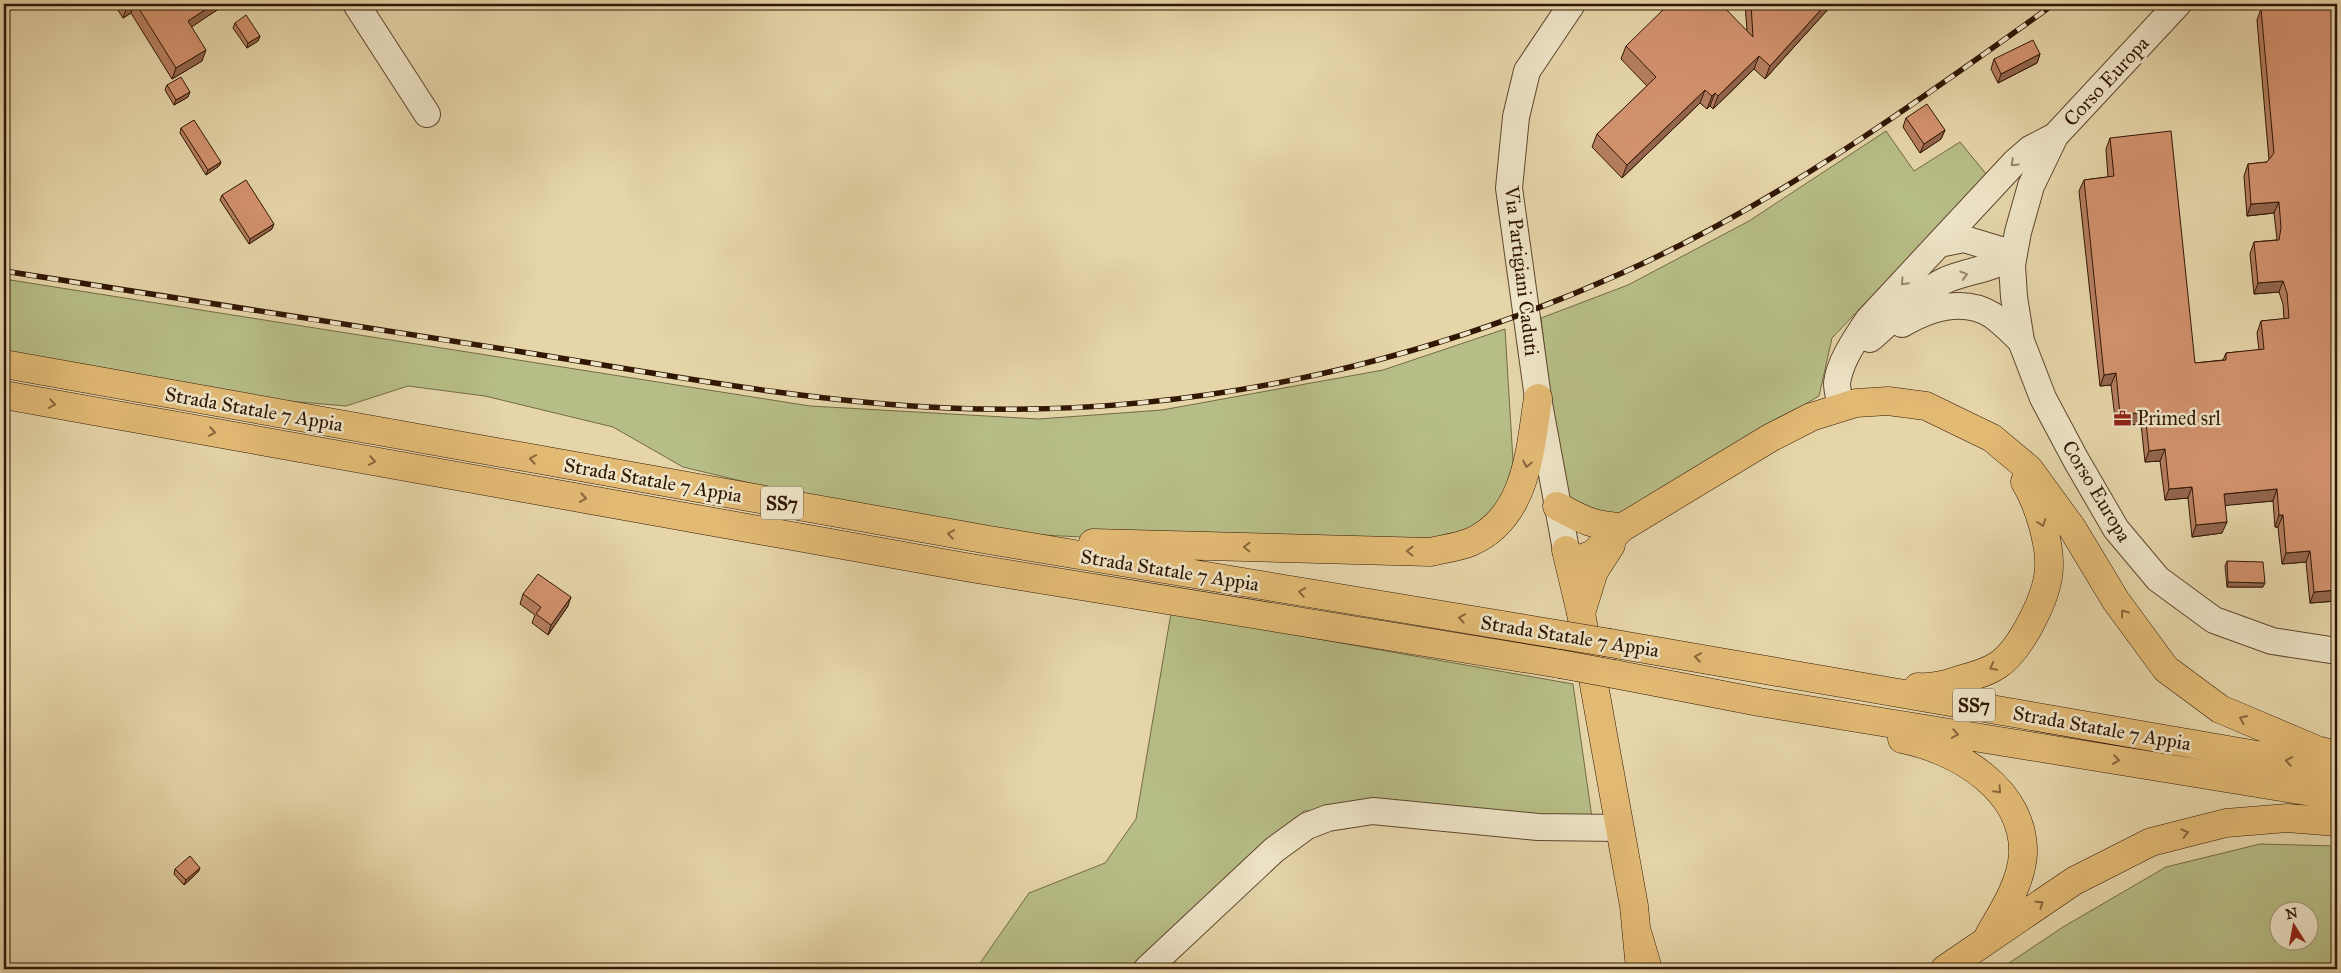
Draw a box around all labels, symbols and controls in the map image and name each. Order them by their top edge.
street label: Corso Europa [2058,31,2154,131]
one-way arrow [2011,157,2020,166]
street label: Via Partigiani Caduti [1499,184,1544,358]
one-way arrow [1959,270,1967,280]
one-way arrow [1901,276,1910,285]
street label: Strada Statale 7 Appia [163,382,345,437]
one-way arrow [47,398,56,408]
place label: Primed srl [2137,406,2221,430]
office icon: Primed srl [2113,408,2133,428]
one-way arrow [207,427,216,437]
street label: Corso Europa [2057,436,2137,547]
street label: Strada Statale 7 Appia [562,453,744,508]
one-way arrow [529,454,537,464]
one-way arrow [367,455,376,465]
one-way arrow [1522,459,1533,468]
road number: SS7 [761,486,803,520]
one-way arrow [579,493,588,503]
one-way arrow [2036,518,2046,527]
one-way arrow [947,529,956,539]
one-way arrow [1243,542,1251,552]
street label: Strada Statale 7 Appia [1079,544,1261,596]
one-way arrow [1406,546,1414,556]
one-way arrow [1297,587,1306,597]
one-way arrow [2121,609,2130,619]
street label: Strada Statale 7 Appia [1479,610,1661,662]
one-way arrow [1458,614,1466,624]
one-way arrow [1694,652,1702,663]
one-way arrow [1990,660,1999,670]
road number: SS7 [1953,688,1995,722]
street label: Strada Statale 7 Appia [2011,701,2193,756]
one-way arrow [2239,714,2248,725]
one-way arrow [1951,728,1960,738]
one-way arrow [2111,754,2120,764]
one-way arrow [2285,756,2294,766]
one-way arrow [1992,784,2001,793]
one-way arrow [2181,828,2190,839]
north arrow [2268,900,2318,950]
one-way arrow [2035,901,2044,910]
text: N [2284,904,2299,923]

